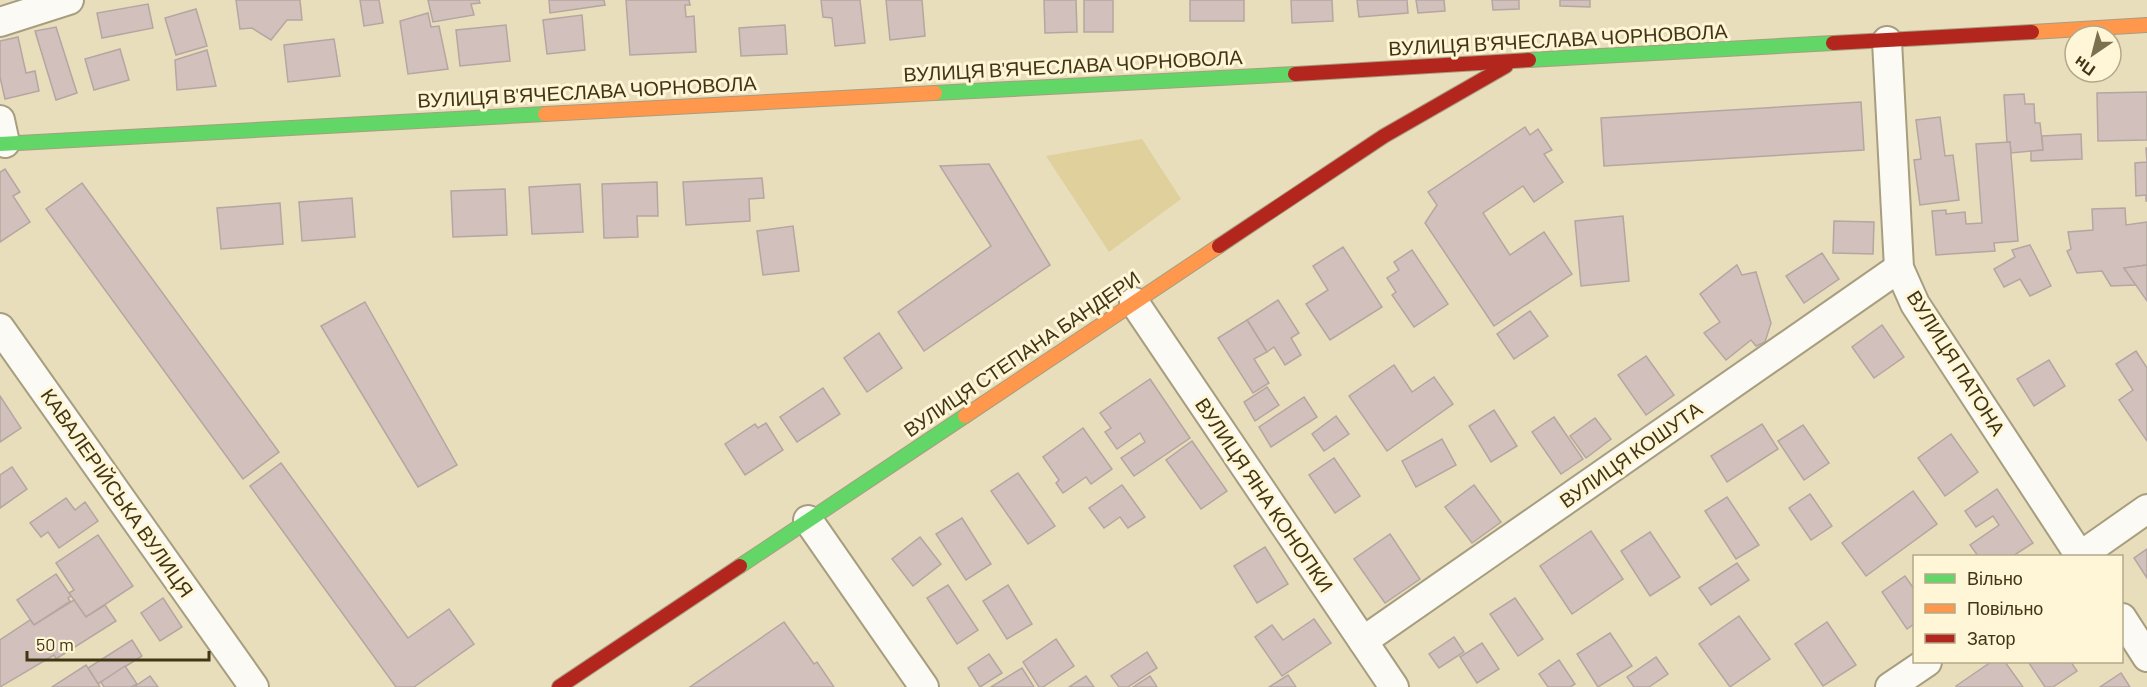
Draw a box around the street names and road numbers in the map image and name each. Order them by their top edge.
street label: ВУЛИЦЯ В'ЯЧЕСЛАВА ЧОРНОВОЛА [1388,18,1729,60]
street label: ВУЛИЦЯ В'ЯЧЕСЛАВА ЧОРНОВОЛА [903,44,1244,86]
street label: ВУЛИЦЯ В'ЯЧЕСЛАВА ЧОРНОВОЛА [417,70,758,112]
street label: ВУЛИЦЯ СТЕПАНА БАНДЕРИ [899,265,1144,441]
street label: ВУЛИЦЯ ПАТОНА [1903,286,2011,440]
street label: КАВАЛЕРІЙСЬКА ВУЛИЦЯ [37,383,199,601]
street label: ВУЛИЦЯ ЯНА КОНОПКИ [1191,393,1339,596]
street label: ВУЛИЦЯ КОШУТА [1555,396,1707,512]

